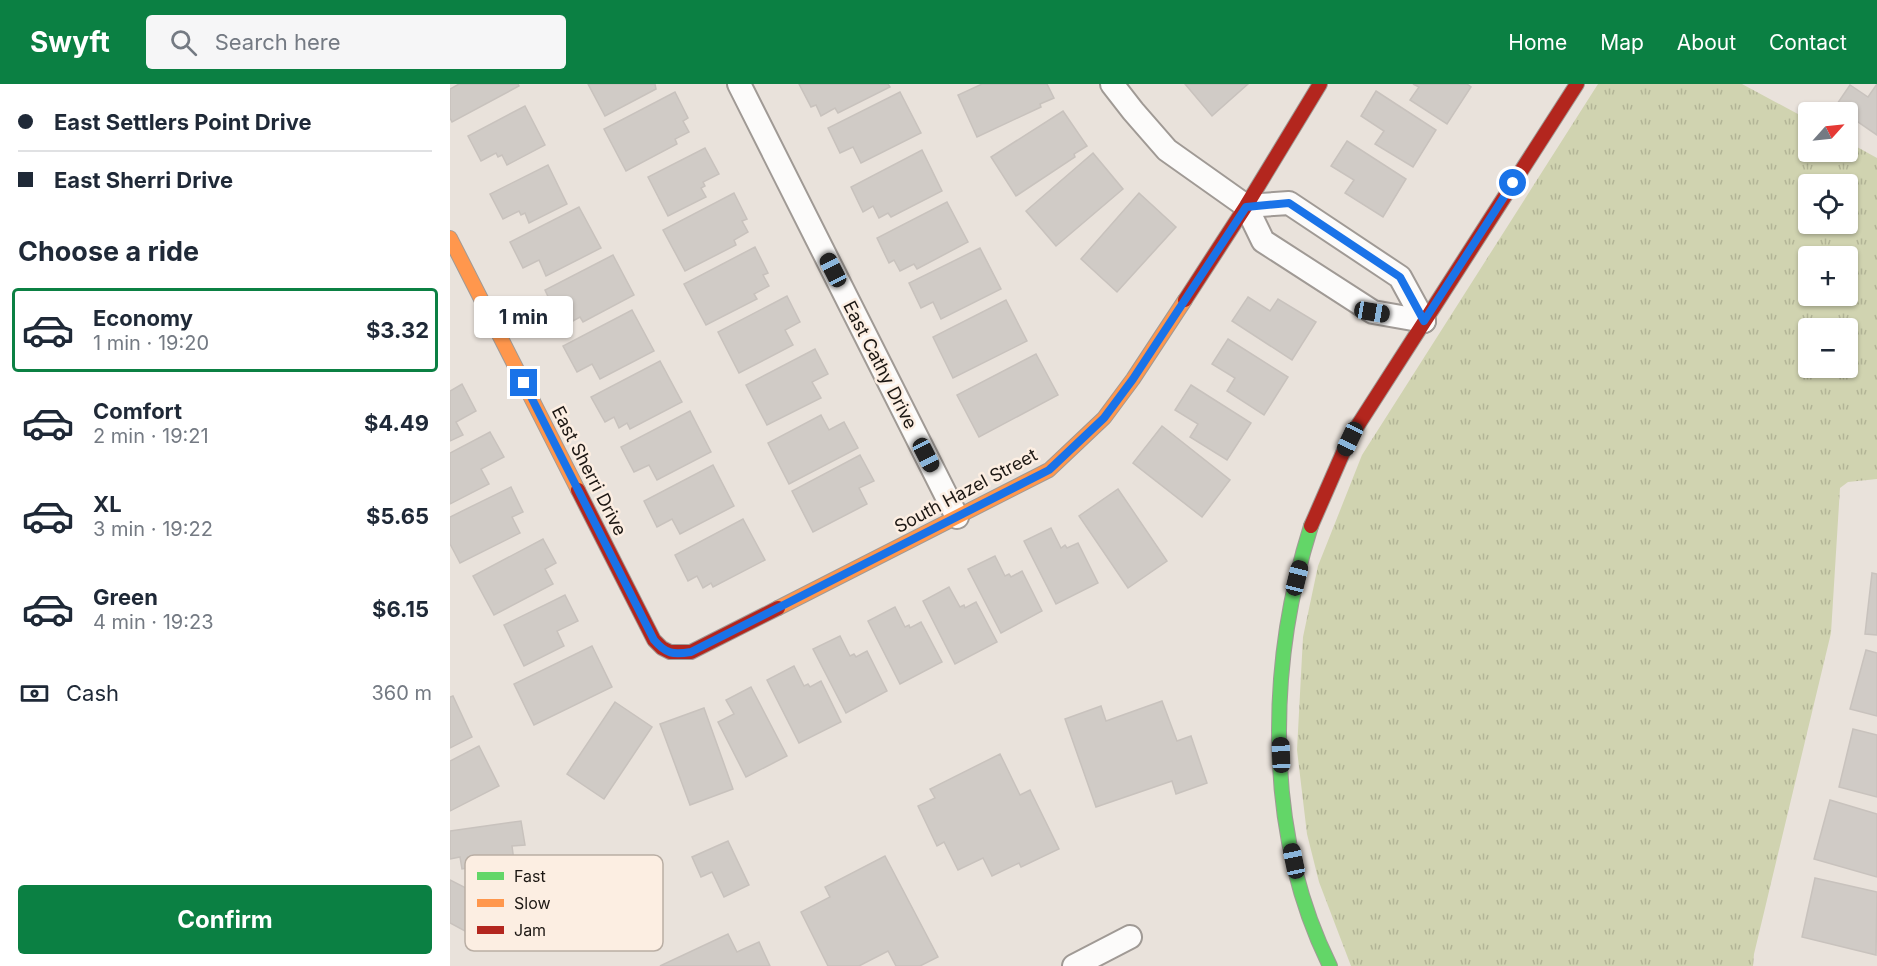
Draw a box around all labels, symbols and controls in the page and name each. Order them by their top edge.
search box [146,15,566,69]
text: Swyft [30,25,110,59]
icon: search [167,26,200,59]
text: Search here [215,29,340,55]
text: Home [1508,30,1567,55]
text: Map [1600,30,1644,55]
text: About [1677,30,1736,55]
text: Contact [1769,30,1847,55]
north arrow [1798,102,1858,162]
map controls [1798,102,1858,378]
text: East Settlers Point Drive [54,109,312,135]
text: East Sherri Drive [54,167,233,193]
route start [1499,169,1526,196]
button: locate [1798,174,1858,234]
text: Choose a ride [18,235,199,268]
button: + [1798,246,1858,306]
car [817,250,849,290]
callout: 1 min [475,296,574,338]
street label: East Cathy Drive [839,297,922,432]
car [1353,300,1391,324]
icon: car [21,303,75,357]
text: Economy [93,305,193,331]
text: 1 min [499,305,548,329]
text: $3.32 [366,317,429,343]
button: − [1798,318,1858,378]
text: 1 min · 19:20 [93,331,209,355]
route end [510,369,537,396]
icon: car [21,396,75,450]
text: Comfort [93,398,182,424]
street label: East Sherri Drive [548,403,631,539]
text: $4.49 [364,410,429,436]
car [1334,419,1366,459]
text: 2 min · 19:21 [93,424,209,448]
car [910,435,942,475]
street label: South Hazel Street [891,444,1041,537]
icon: car [21,489,75,543]
text: XL [93,491,122,517]
text: $5.65 [366,503,429,529]
text: 3 min · 19:22 [93,517,213,541]
car [1284,558,1310,598]
icon: car [21,582,75,636]
text: Green [93,584,158,610]
text: $6.15 [372,596,429,622]
text: 4 min · 19:23 [93,610,214,634]
icon: cash [18,677,51,710]
text: Cash [66,680,119,706]
text: 360 m [371,681,432,705]
car [1271,737,1291,773]
car [1281,842,1307,880]
legend [465,855,663,951]
text: Fast [514,866,546,886]
button: Confirm [18,885,432,954]
text: Slow [514,893,551,913]
text: Jam [514,920,546,940]

